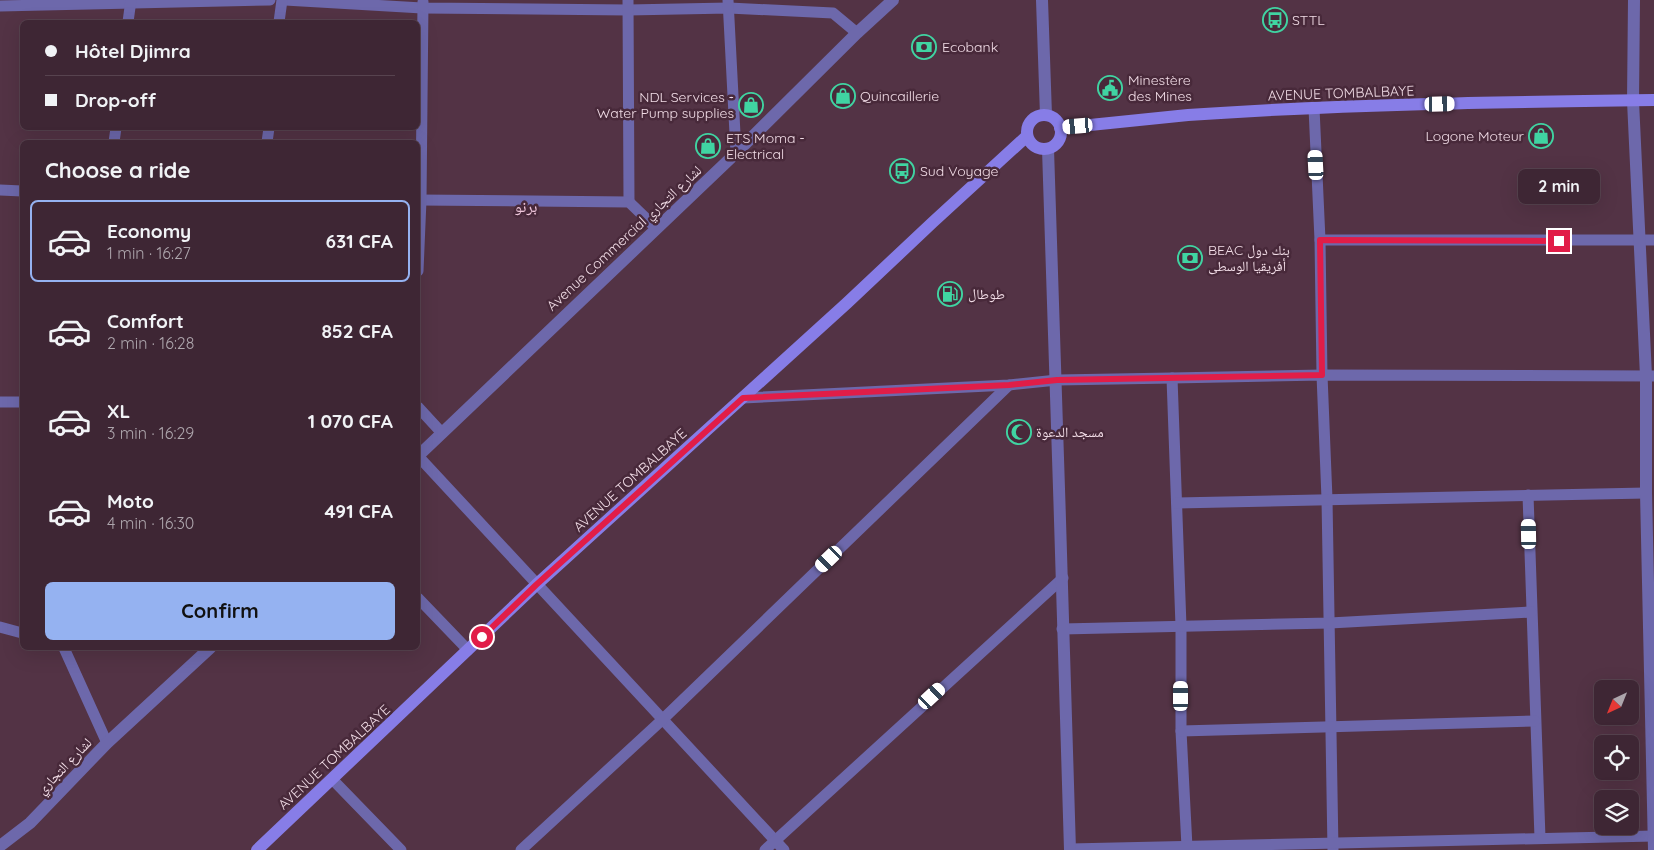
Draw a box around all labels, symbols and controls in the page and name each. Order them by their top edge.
bus stop icon: STTL [1262,7,1288,33]
place label: STTL [1292,11,1325,29]
bank icon: Ecobank [911,34,937,60]
place label: Ecobank [942,38,998,56]
text: Hôtel Djimra [75,39,191,63]
place label: Minestère des Mines [1128,71,1192,105]
public building icon: Minestère des Mines [1097,75,1123,101]
street label: AVENUE TOMBALBAYE [1268,81,1415,105]
shop icon: Quincaillerie [830,83,856,109]
place label: Quincaillerie [860,87,939,105]
text: Drop-off [75,88,156,112]
place label: NDL Services - Water Pump supplies [597,88,734,122]
shop icon: NDL Services - Water Pump supplies [738,92,764,118]
car [1424,96,1455,112]
car [1062,117,1093,135]
shop icon: Logone Moteur [1528,123,1554,149]
place label: Logone Moteur [1425,127,1525,145]
place label: ETS Moma - Electrical [726,129,805,163]
shop icon: ETS Moma - Electrical [695,133,721,159]
car [1307,150,1324,180]
text: Choose a ride [45,156,190,184]
bus stop icon: Sud Voyage [889,158,915,184]
street label: Avenue Commercial لشارع التجاري [543,161,707,316]
place label: Sud Voyage [920,162,998,180]
callout: 2 min [1518,168,1600,204]
text: 2 min [1538,176,1580,196]
district label: برنو [515,196,537,216]
icon: car [47,219,92,264]
text: Economy [107,219,191,243]
text: 631 CFA [325,229,393,253]
route end [1548,230,1570,252]
place label: BEAC بنك دول أفريقيا الوسطى [1208,241,1290,275]
text: 1 min · 16:27 [107,243,191,263]
bank icon: BEAC بنك دول أفريقيا الوسطى [1177,245,1203,271]
fuel station icon: طوطال [937,281,963,307]
place label: طوطال [968,285,1005,303]
icon: car [47,309,92,354]
text: Comfort [107,309,184,333]
text: 852 CFA [321,319,393,343]
text: 2 min · 16:28 [107,333,194,353]
icon: car [47,399,92,444]
text: XL [107,399,130,423]
text: 1 070 CFA [308,409,393,433]
mosque icon: مسجد الدعوة [1006,419,1032,445]
text: 3 min · 16:29 [107,423,194,443]
place label: مسجد الدعوة [1036,423,1104,441]
street label: AVENUE TOMBALBAYE [570,424,690,536]
icon: car [47,489,92,534]
text: Moto [107,489,154,513]
text: 491 CFA [325,499,393,523]
text: 4 min · 16:30 [107,513,194,533]
car [1521,519,1536,549]
car [812,543,845,575]
button: Confirm [45,582,395,640]
route start [471,626,493,648]
car [915,680,948,712]
north arrow [1594,680,1639,725]
map controls [1594,680,1639,835]
car [1173,681,1188,711]
street label: AVENUE TOMBALBAYE [274,700,394,814]
street label: لشارع التجاري [33,734,97,800]
button: locate [1594,735,1639,780]
button: layers [1594,790,1639,835]

